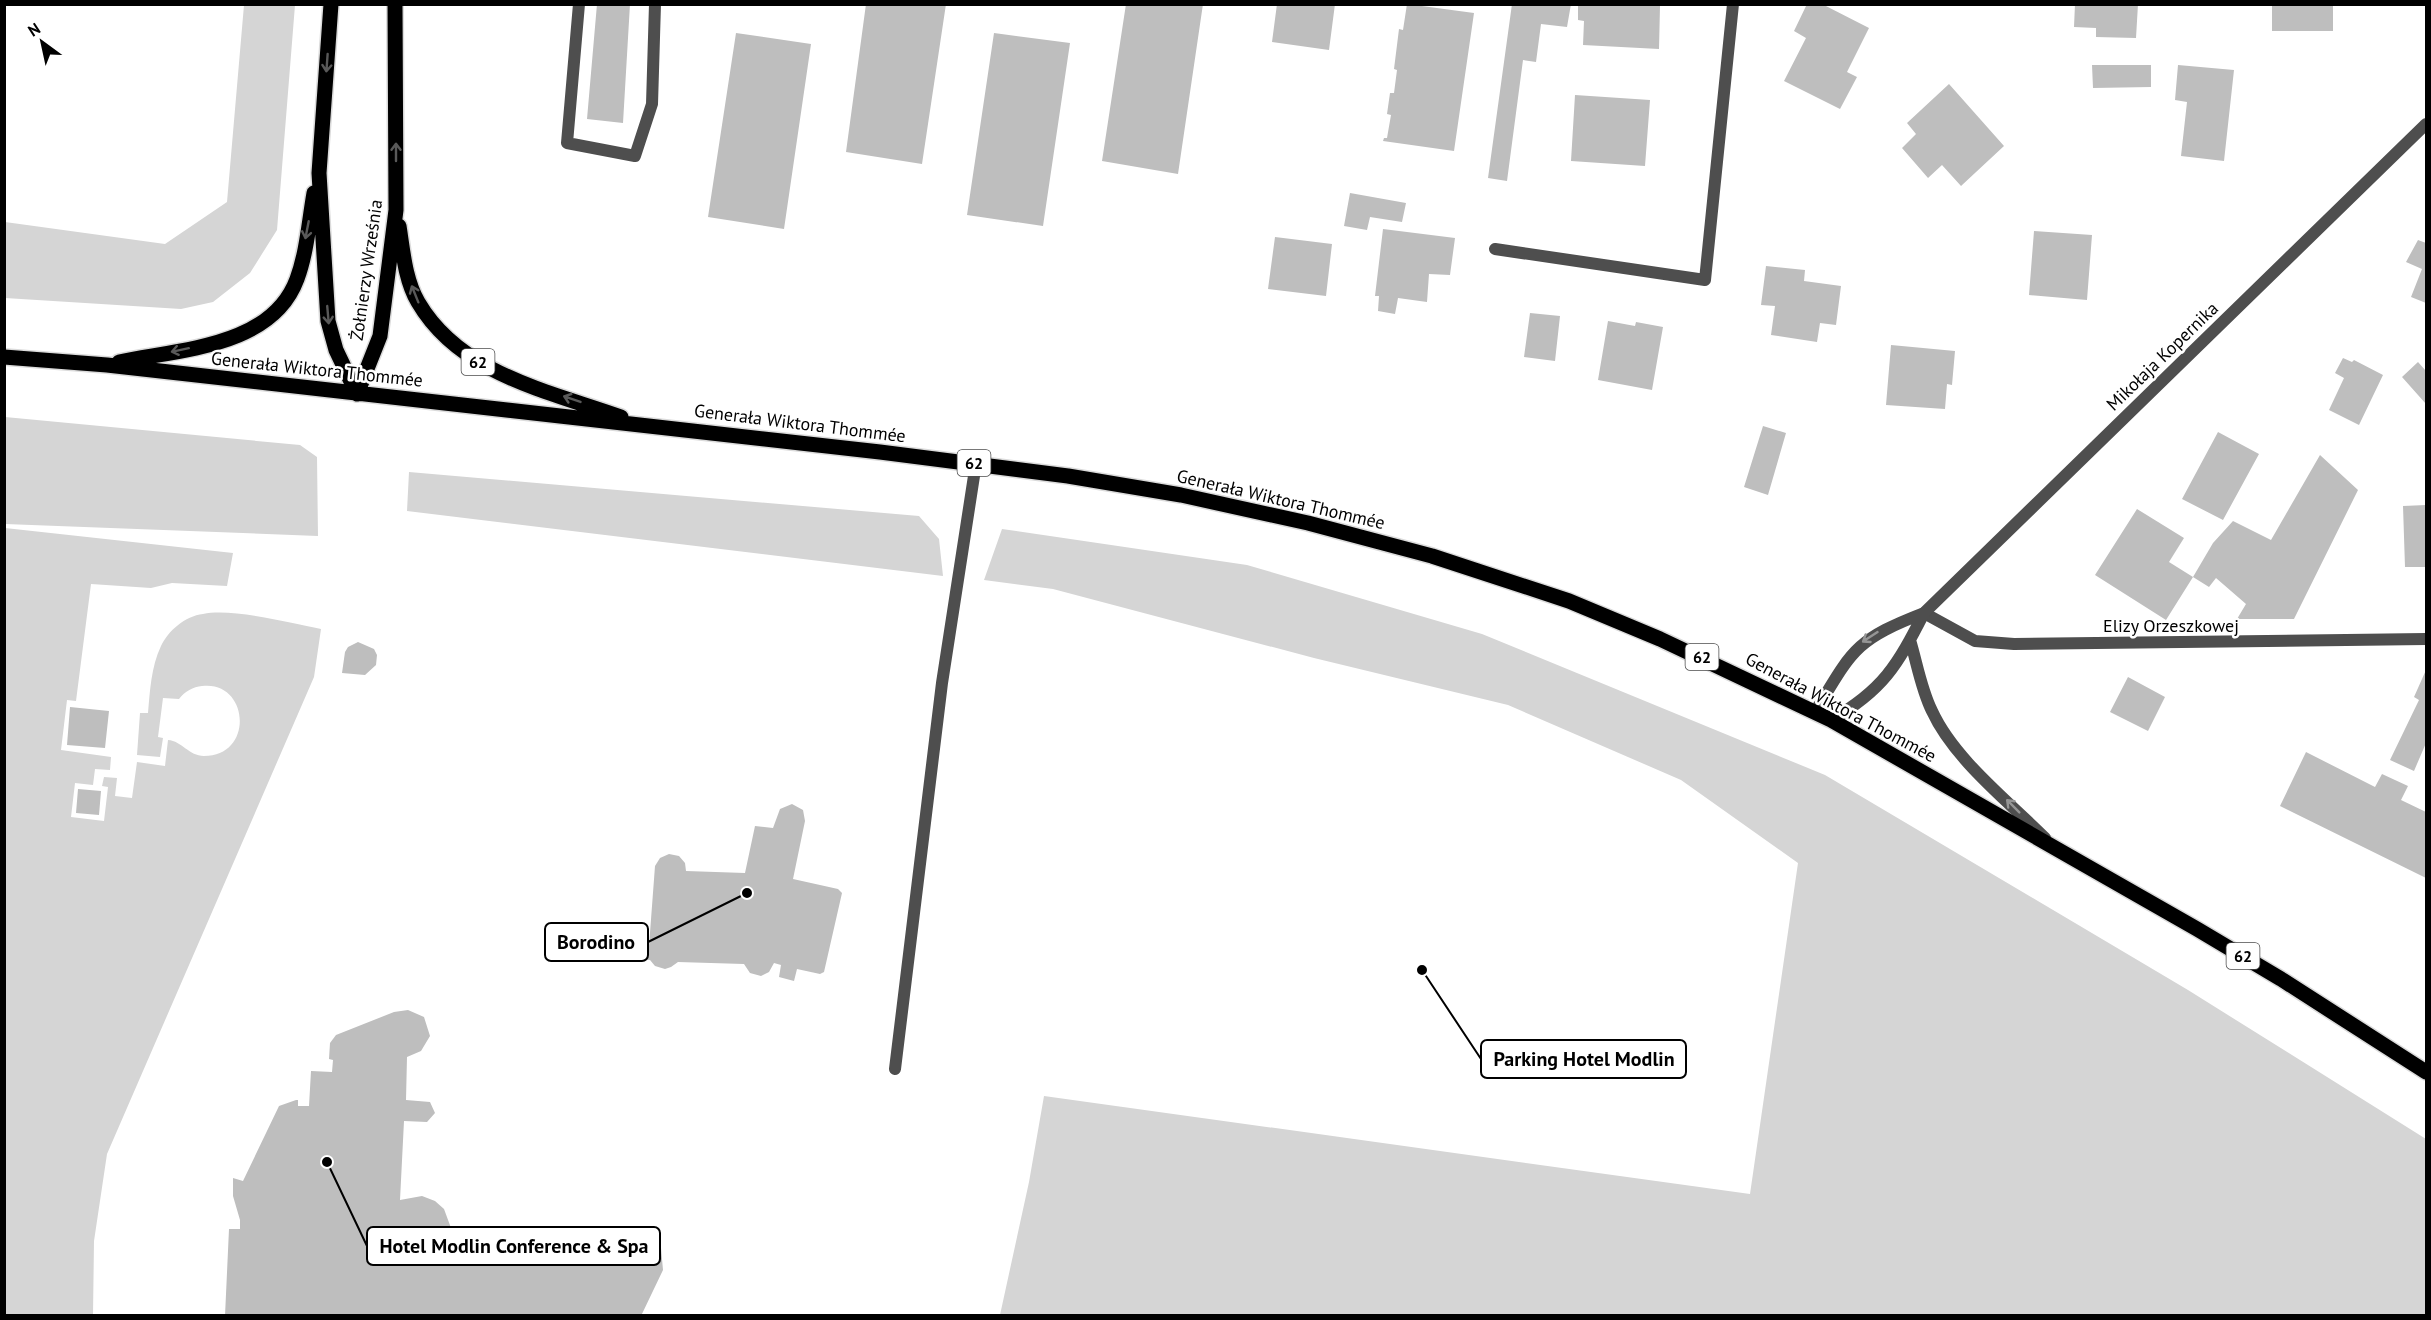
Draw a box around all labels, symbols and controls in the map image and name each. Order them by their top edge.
north arrow [12,12,72,72]
text: N [24,18,44,41]
one-way arrow [321,52,332,72]
one-way arrow [390,142,402,162]
street label: Żołnierzy Września [345,198,387,342]
one-way arrow [301,220,312,239]
one-way arrow [409,286,420,304]
street label: Mikołaja Kopernika [2101,297,2223,415]
one-way arrow [323,305,334,324]
one-way arrow [170,344,189,356]
street label: Generała Wiktora Thommée [210,346,424,392]
road number: 62 [462,349,494,375]
one-way arrow [563,393,582,404]
street label: Generała Wiktora Thommée [693,399,907,447]
road number: 62 [958,450,990,476]
street label: Generała Wiktora Thommée [1175,464,1387,534]
street label: Elizy Orzeszkowej [2103,614,2239,637]
one-way arrow [1862,631,1879,643]
road number: 62 [1686,644,1718,670]
street label: Generała Wiktora Thommée [1742,647,1940,767]
one-way arrow [2006,798,2021,813]
callout: Borodino [545,923,648,961]
text: Borodino [557,929,635,955]
road number: 62 [2226,943,2260,969]
callout: Parking Hotel Modlin [1481,1040,1686,1078]
text: Parking Hotel Modlin [1493,1046,1675,1072]
callout: Hotel Modlin Conference & Spa [367,1227,660,1265]
text: Hotel Modlin Conference & Spa [379,1233,649,1259]

